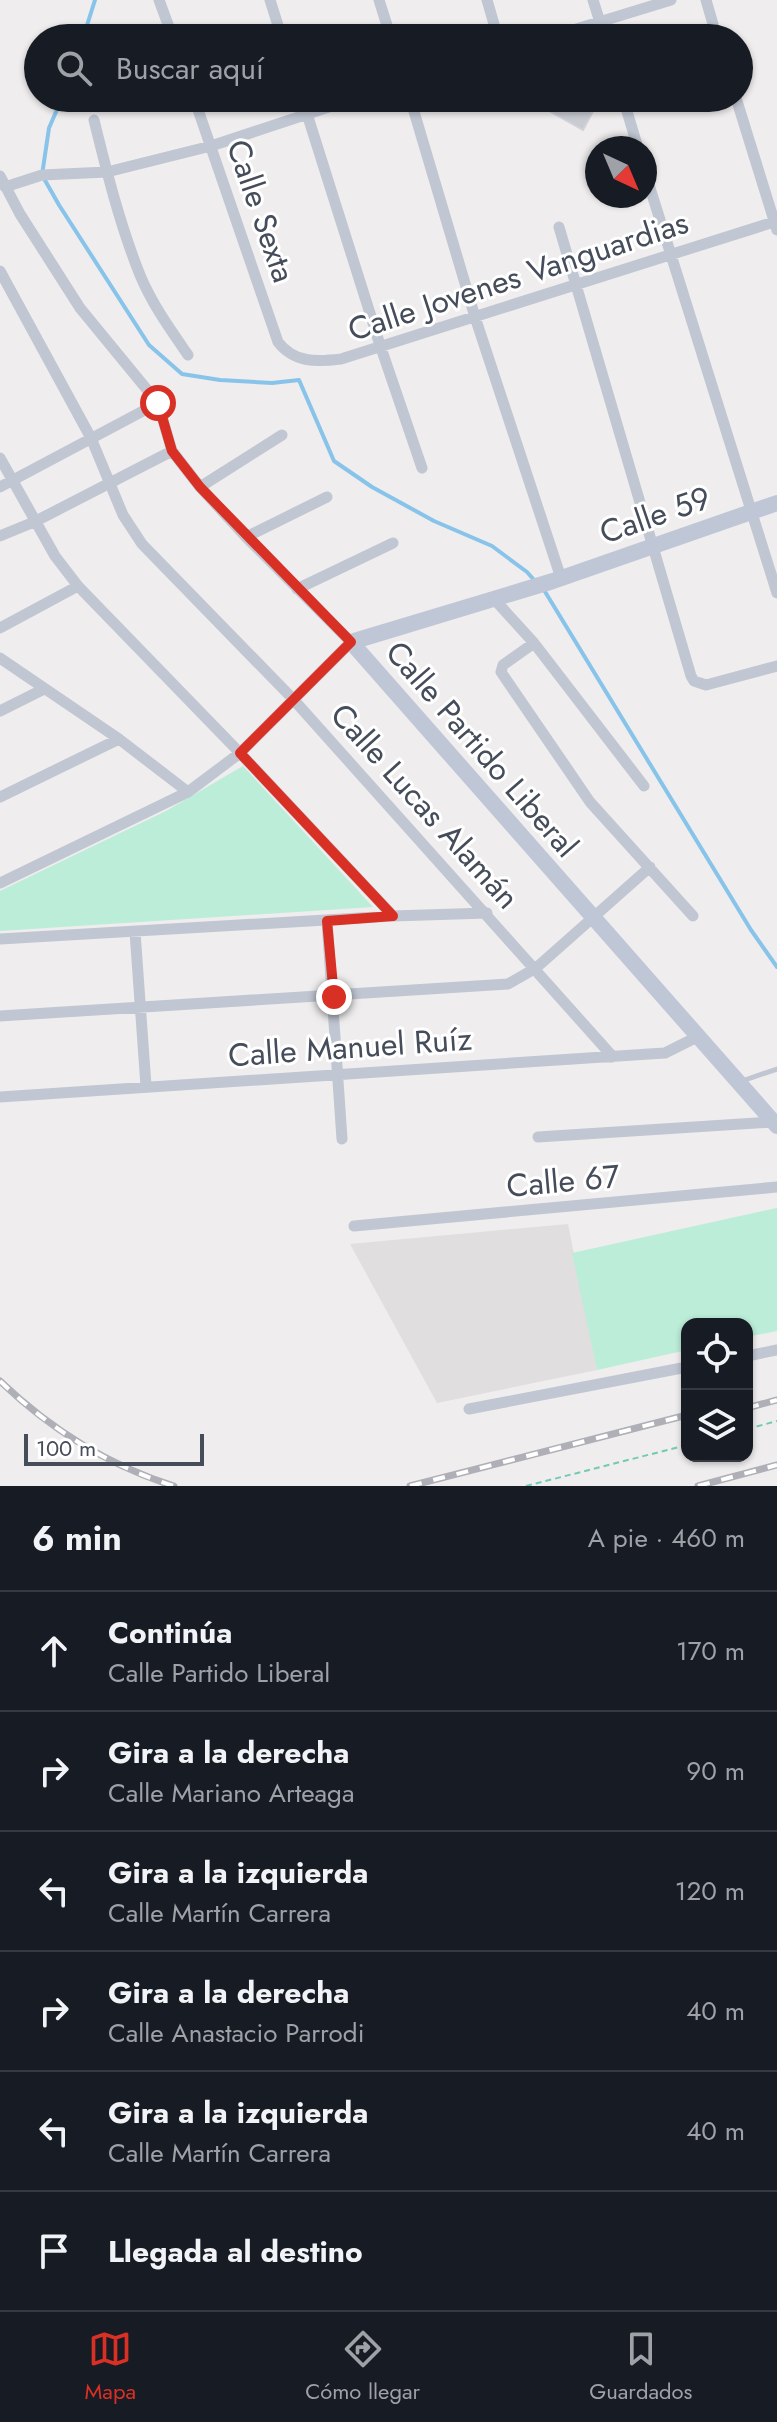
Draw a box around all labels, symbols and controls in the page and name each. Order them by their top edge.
search box [24,24,753,112]
icon: search [52,46,96,90]
text: Buscar aquí [116,47,264,90]
street label: Calle Sexta [215,133,307,289]
north arrow [585,136,657,208]
street label: Calle Jovenes Vanguardias [342,199,694,353]
route start [140,385,176,421]
street label: Calle 59 [593,475,717,555]
street label: Calle Partido Liberal [375,631,589,867]
street label: Calle Lucas Alamán [320,693,530,919]
route end [316,979,352,1015]
street label: Calle Manuel Ruíz [227,1016,474,1078]
street label: Calle 67 [505,1153,622,1209]
map controls [681,1318,753,1462]
button: locate [681,1318,753,1390]
button: layers [681,1390,753,1462]
scale bar [24,1430,204,1466]
text: 100 m [36,1432,96,1464]
text: 6 min [32,1514,122,1563]
text: A pie · 460 m [588,1519,745,1557]
text: Continúa [108,1611,232,1654]
icon: ahead [32,1629,76,1673]
text: 170 m [676,1632,745,1670]
text: Calle Partido Liberal [108,1654,330,1692]
text: Gira a la derecha [108,1731,349,1774]
icon: right [32,1749,76,1793]
text: 90 m [686,1752,745,1790]
text: Calle Mariano Arteaga [108,1774,354,1812]
text: Gira a la izquierda [108,1851,368,1894]
icon: left [32,1869,76,1913]
text: 120 m [675,1872,745,1910]
text: Calle Martín Carrera [108,1894,331,1932]
text: Gira a la derecha [108,1971,349,2014]
icon: right [32,1989,76,2033]
text: 40 m [686,1992,745,2030]
text: Calle Anastacio Parrodi [108,2014,364,2052]
text: Gira a la izquierda [108,2091,368,2134]
icon: left [32,2109,76,2153]
text: 40 m [686,2112,745,2150]
text: Calle Martín Carrera [108,2134,331,2172]
icon: arrive [32,2229,76,2273]
text: Llegada al destino [108,2230,363,2273]
tab: Mapa [85,2327,136,2407]
tab: Cómo llegar [305,2327,420,2407]
tab: Guardados [589,2327,692,2407]

